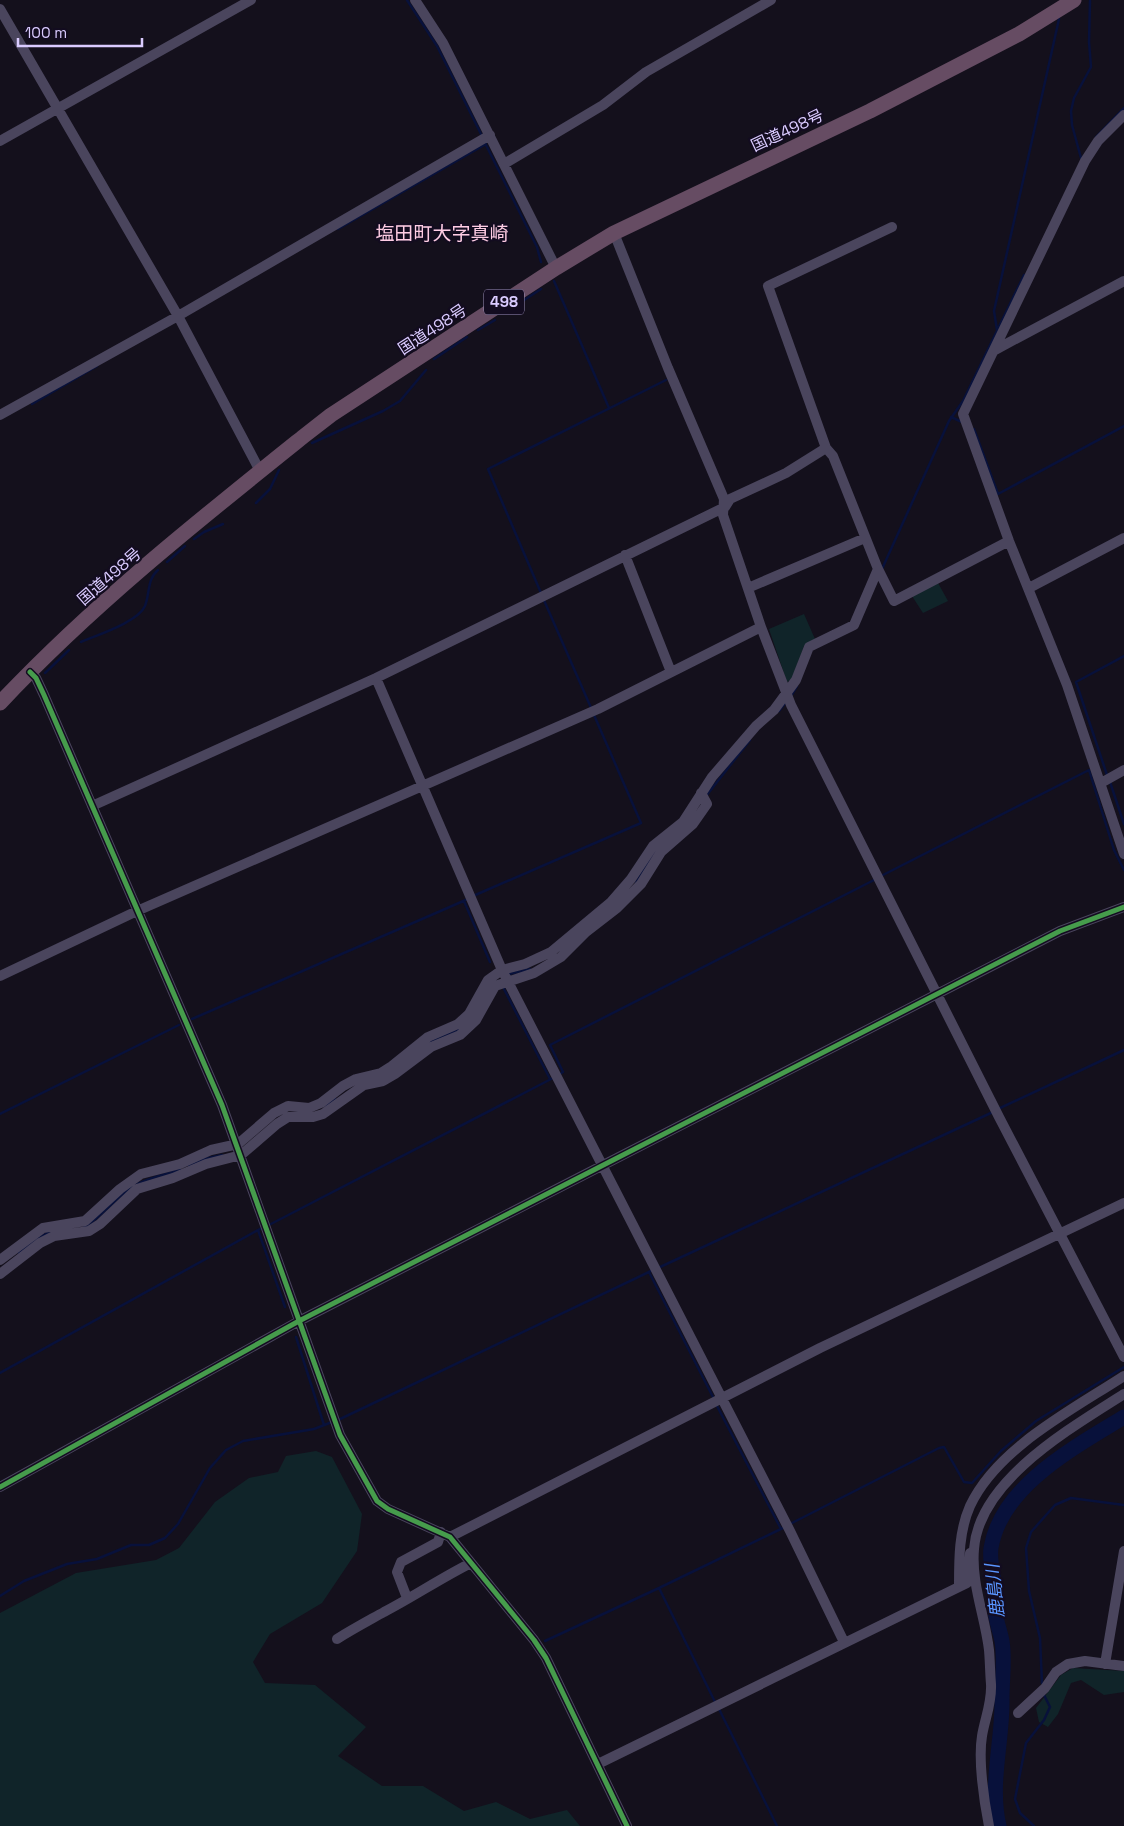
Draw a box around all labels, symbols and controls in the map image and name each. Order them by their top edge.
scale bar [18,15,141,47]
text: 100 m [25,23,67,42]
street label: 国道498号 [748,105,827,156]
district label: 塩田町大字真崎 [375,221,509,246]
road number: 498 [484,290,524,314]
street label: 国道498号 [394,299,471,359]
street label: 国道498号 [73,543,146,610]
water label: 鹿島川 [980,1561,1009,1619]

